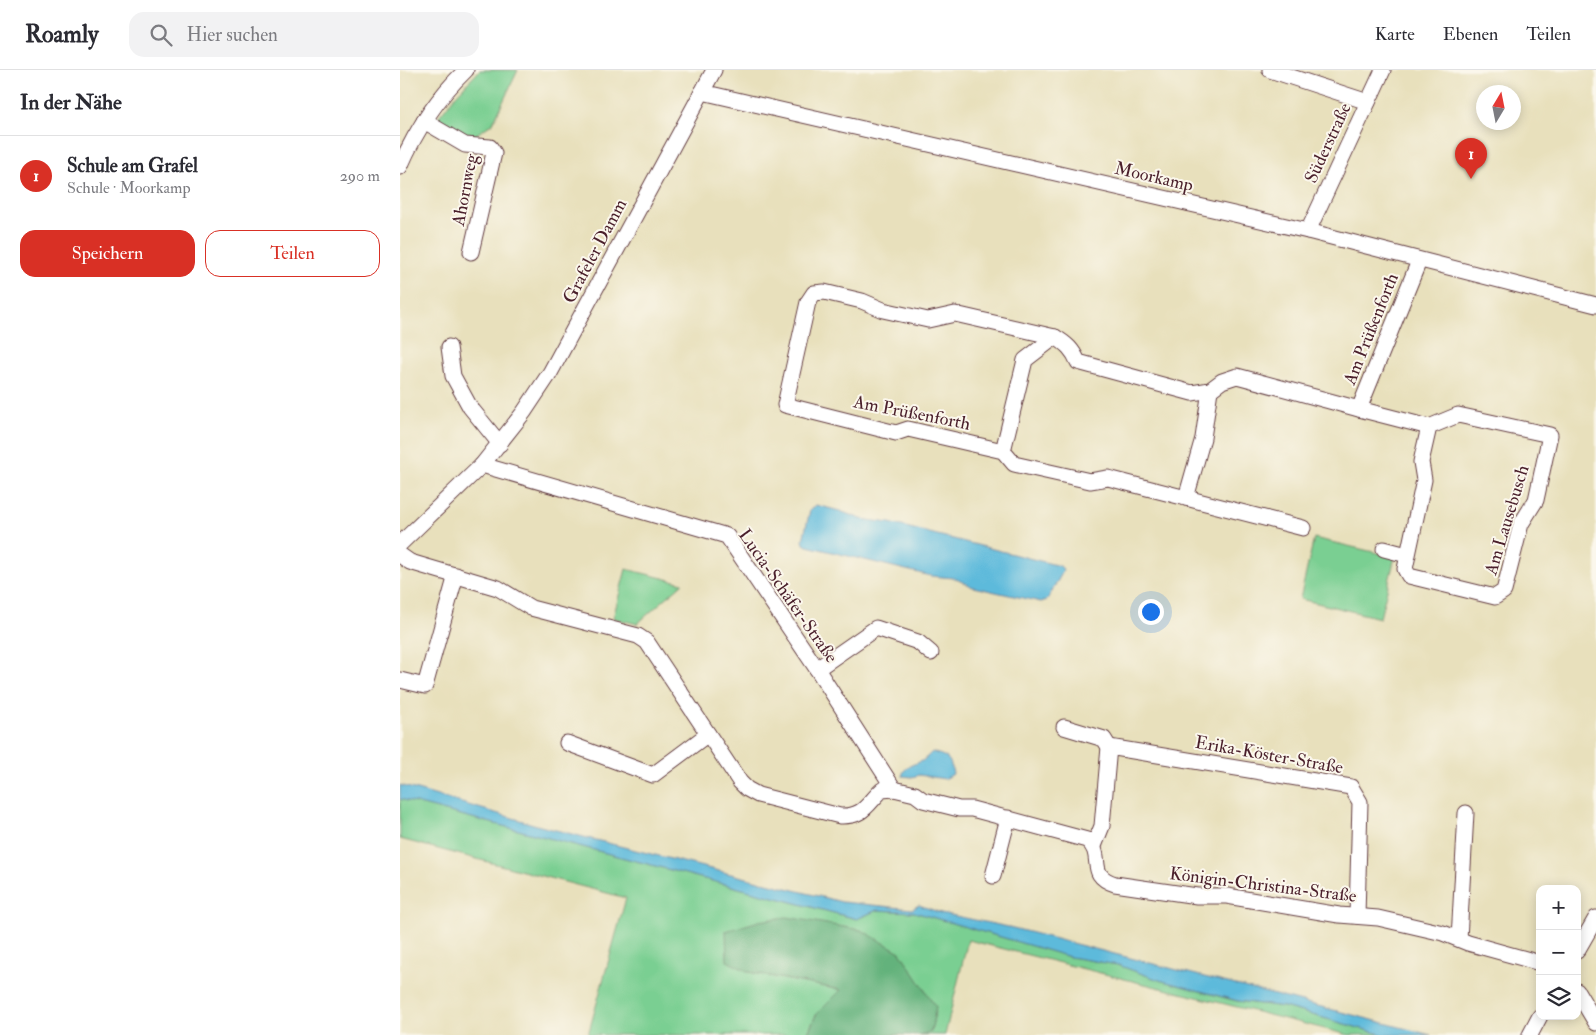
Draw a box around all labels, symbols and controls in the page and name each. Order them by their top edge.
search box [129,12,479,57]
text: Roamly [25,19,99,50]
icon: search [147,21,175,49]
text: Hier suchen [187,23,278,47]
text: Karte [1375,23,1415,46]
text: Ebenen [1443,23,1498,46]
text: Teilen [1526,23,1571,46]
north arrow [1476,85,1521,130]
text: In der Nähe [20,89,122,116]
street label: Süderstraße [1299,99,1357,187]
pin: 1 [1455,138,1487,179]
street label: Ahornweg [447,151,483,229]
text: Schule am Grafel [67,154,198,178]
street label: Moorkamp [1112,157,1196,197]
text: 1 [33,166,39,186]
text: 290 m [340,166,380,186]
text: Schule · Moorkamp [67,178,191,198]
street label: Grafeler Damm [558,195,632,307]
button: Speichern [20,230,195,277]
button: Teilen [205,230,380,277]
street label: Am Prüßenforth [1338,269,1404,389]
street label: Am Prüßenforth [851,390,973,436]
street label: Am Lausebusch [1479,462,1535,579]
street label: Lucia-Schäfer-Straße [733,525,843,668]
your location [1138,599,1164,625]
street label: Erika-Köster-Straße [1193,731,1345,779]
street label: Königin-Christina-Straße [1168,862,1358,908]
map controls [1536,885,1581,1020]
button: + [1536,885,1581,930]
button: − [1536,930,1581,975]
button: layers [1536,975,1581,1020]

